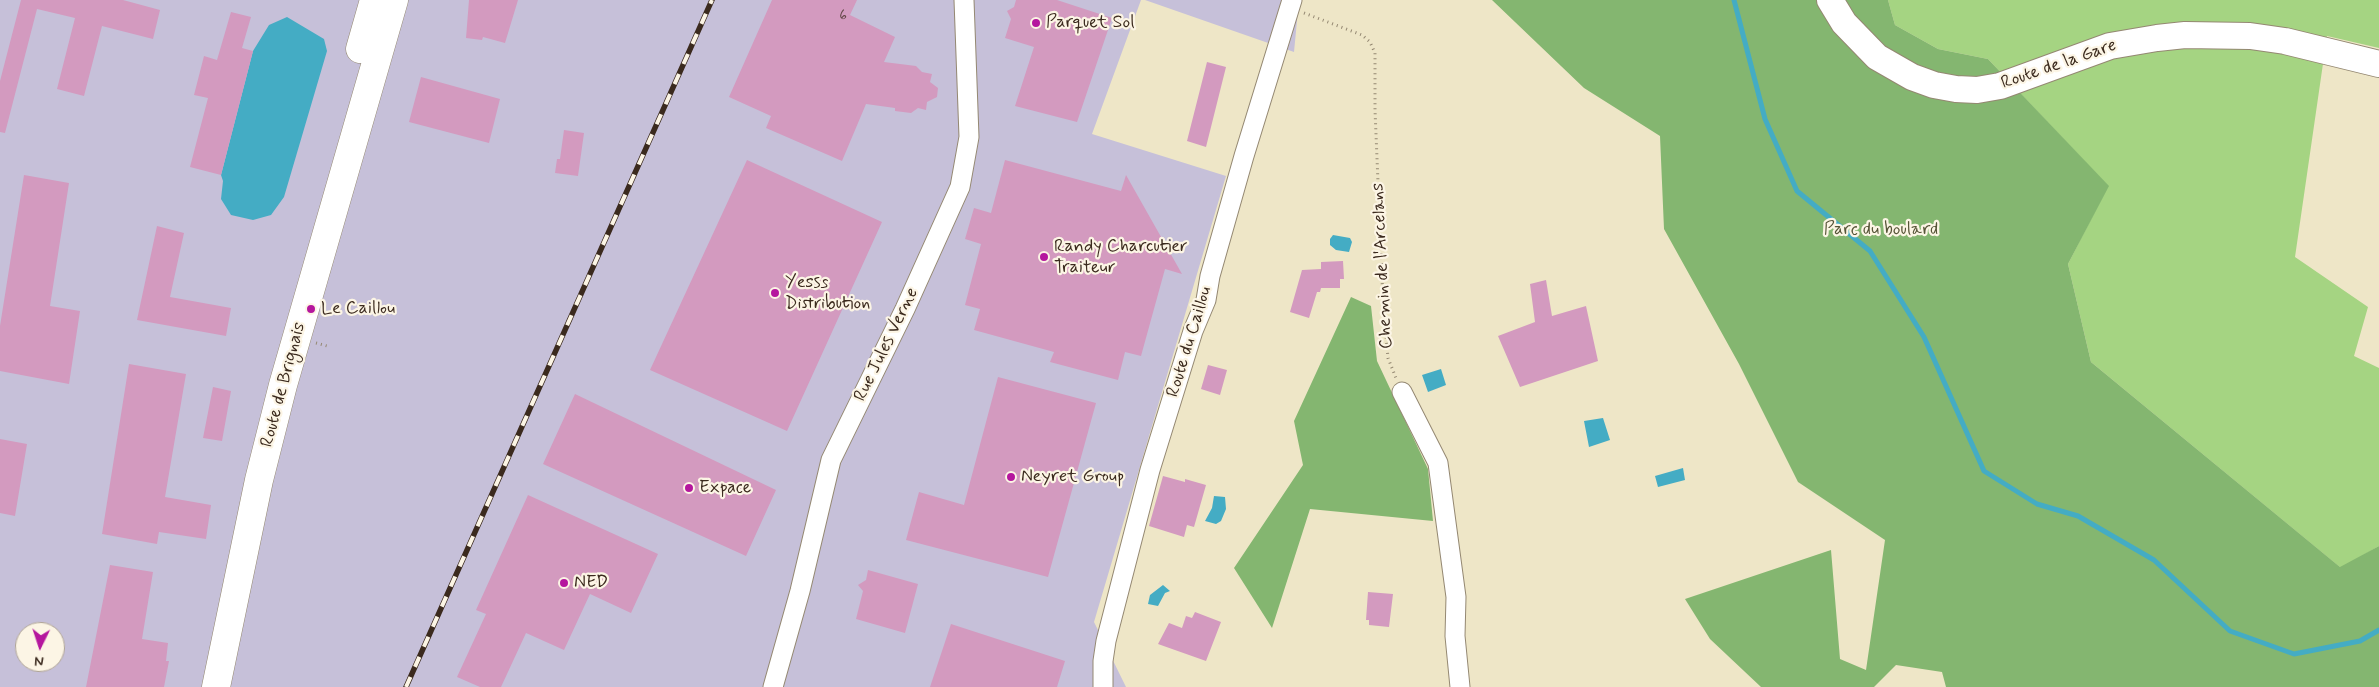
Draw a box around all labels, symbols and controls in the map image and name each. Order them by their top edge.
house number: 6 [839,8,847,26]
place label: Parquet Sol [1046,12,1135,34]
marker: Parquet Sol [1030,17,1042,29]
street label: Route de la Gare [1998,35,2120,95]
street label: Chemin de l'Arcelans [1368,182,1398,350]
park label: Parc du boulard [1824,219,1938,241]
place label: Randy Charcutier Traiteur [1054,236,1188,278]
marker: Randy Charcutier Traiteur [1038,251,1050,263]
place label: Yesss Distribution [785,272,870,314]
street label: Route du Caillou [1163,284,1217,400]
street label: Rue Jules Verne [850,285,924,405]
marker: Yesss Distribution [769,287,781,299]
place label: Le Caillou [321,298,395,320]
marker: Le Caillou [305,303,317,315]
street label: Route de Brignais [257,320,311,450]
place label: Neyret Group [1021,466,1124,488]
marker: Neyret Group [1005,471,1017,483]
place label: Expace [699,477,751,499]
marker: Expace [683,482,695,494]
place label: NED [574,572,608,594]
marker: NED [558,577,570,589]
north arrow [15,622,65,672]
text: N [34,652,44,670]

